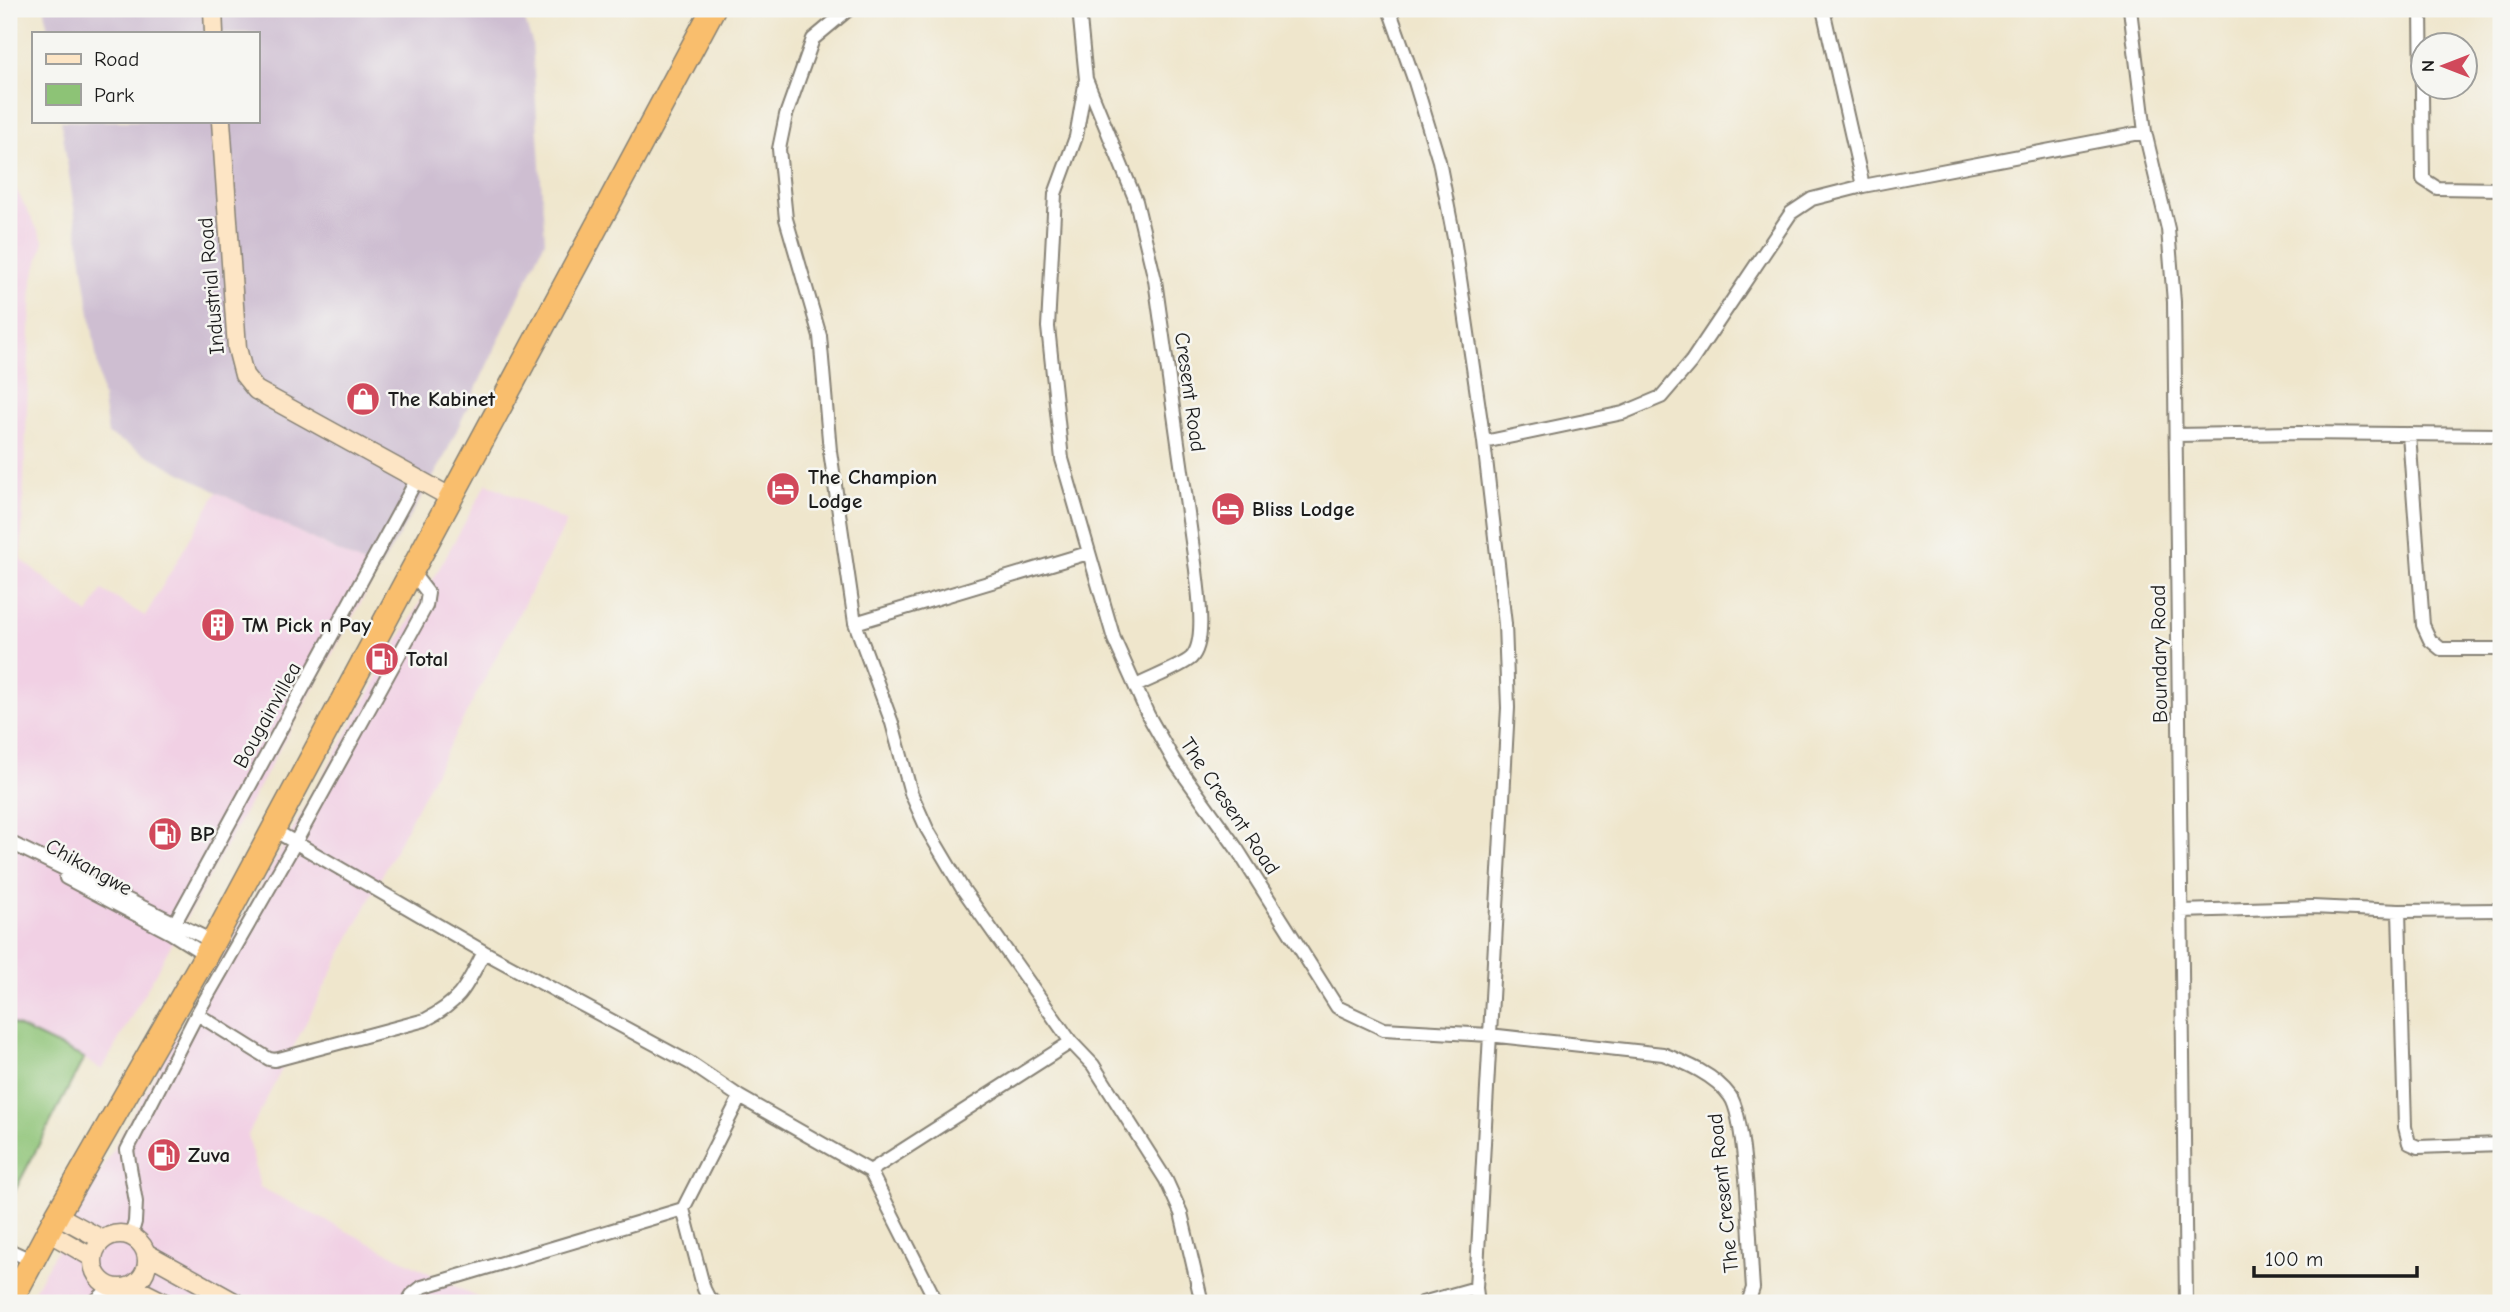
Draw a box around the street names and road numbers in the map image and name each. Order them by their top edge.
street label: Industrial Road [193,217,229,355]
street label: Cresent Road [1170,331,1210,453]
street label: Boundary Road [2146,585,2172,723]
street label: Bougainvillea [228,658,306,772]
street label: The Cresent Road [1175,733,1285,879]
street label: Chikangwe [42,833,136,901]
street label: The Cresent Road [1703,1112,1743,1274]

